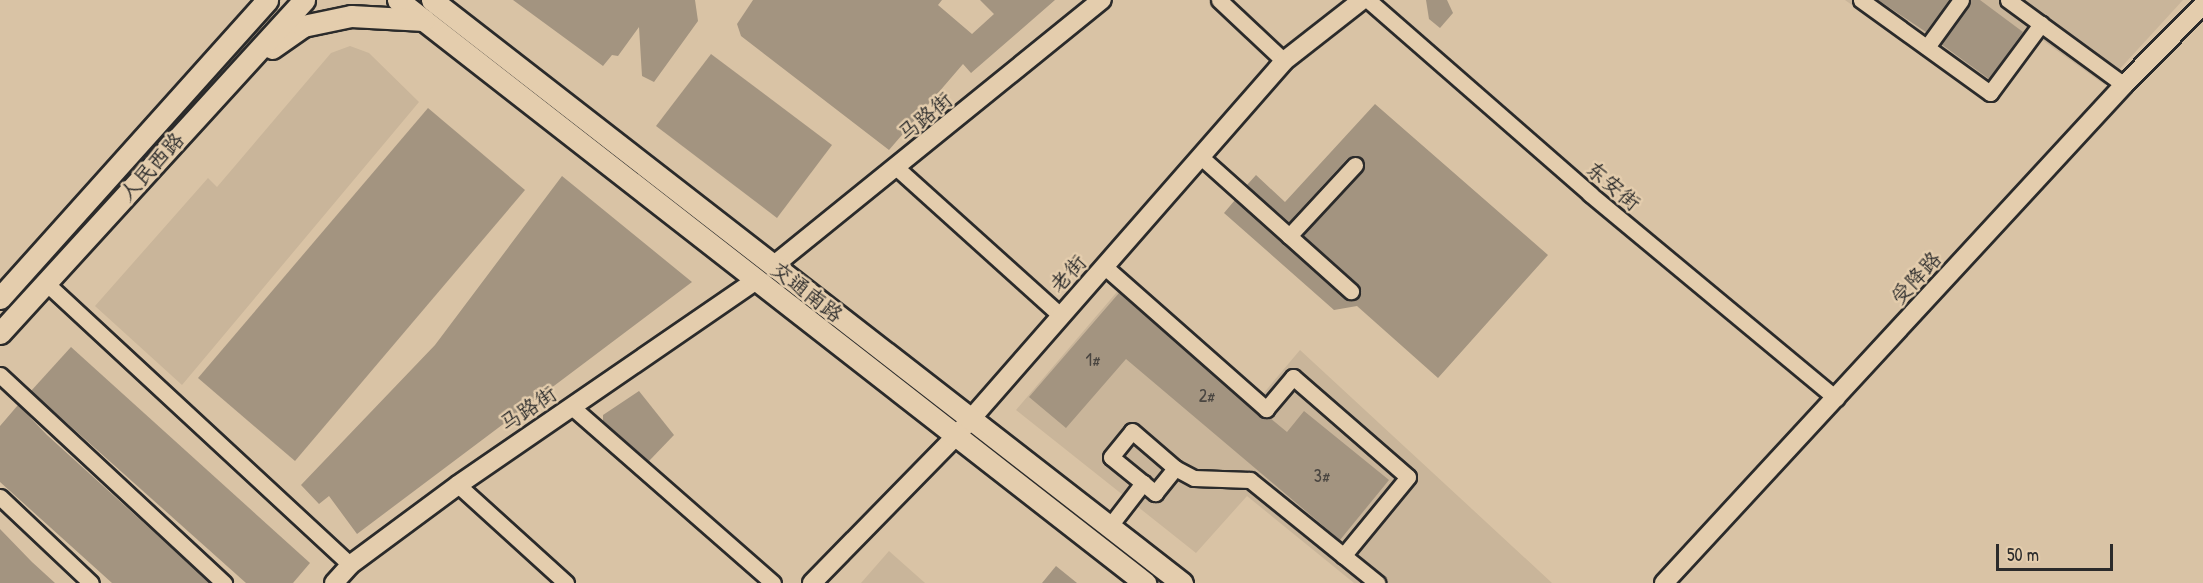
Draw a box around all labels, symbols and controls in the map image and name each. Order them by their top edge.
street label: 马路街 [893,87,957,147]
street label: 人民西路 [115,127,189,207]
street label: 东安街 [1581,156,1645,216]
street label: 受降路 [1885,246,1947,310]
street label: 老街 [1045,250,1091,298]
street label: 交通南路 [766,256,848,328]
house number: 1# [1086,349,1100,371]
street label: 马路街 [495,381,561,437]
house number: 2# [1199,385,1215,407]
house number: 3# [1314,465,1330,487]
scale bar [1999,532,2116,570]
text: 50 m [2007,542,2039,567]

